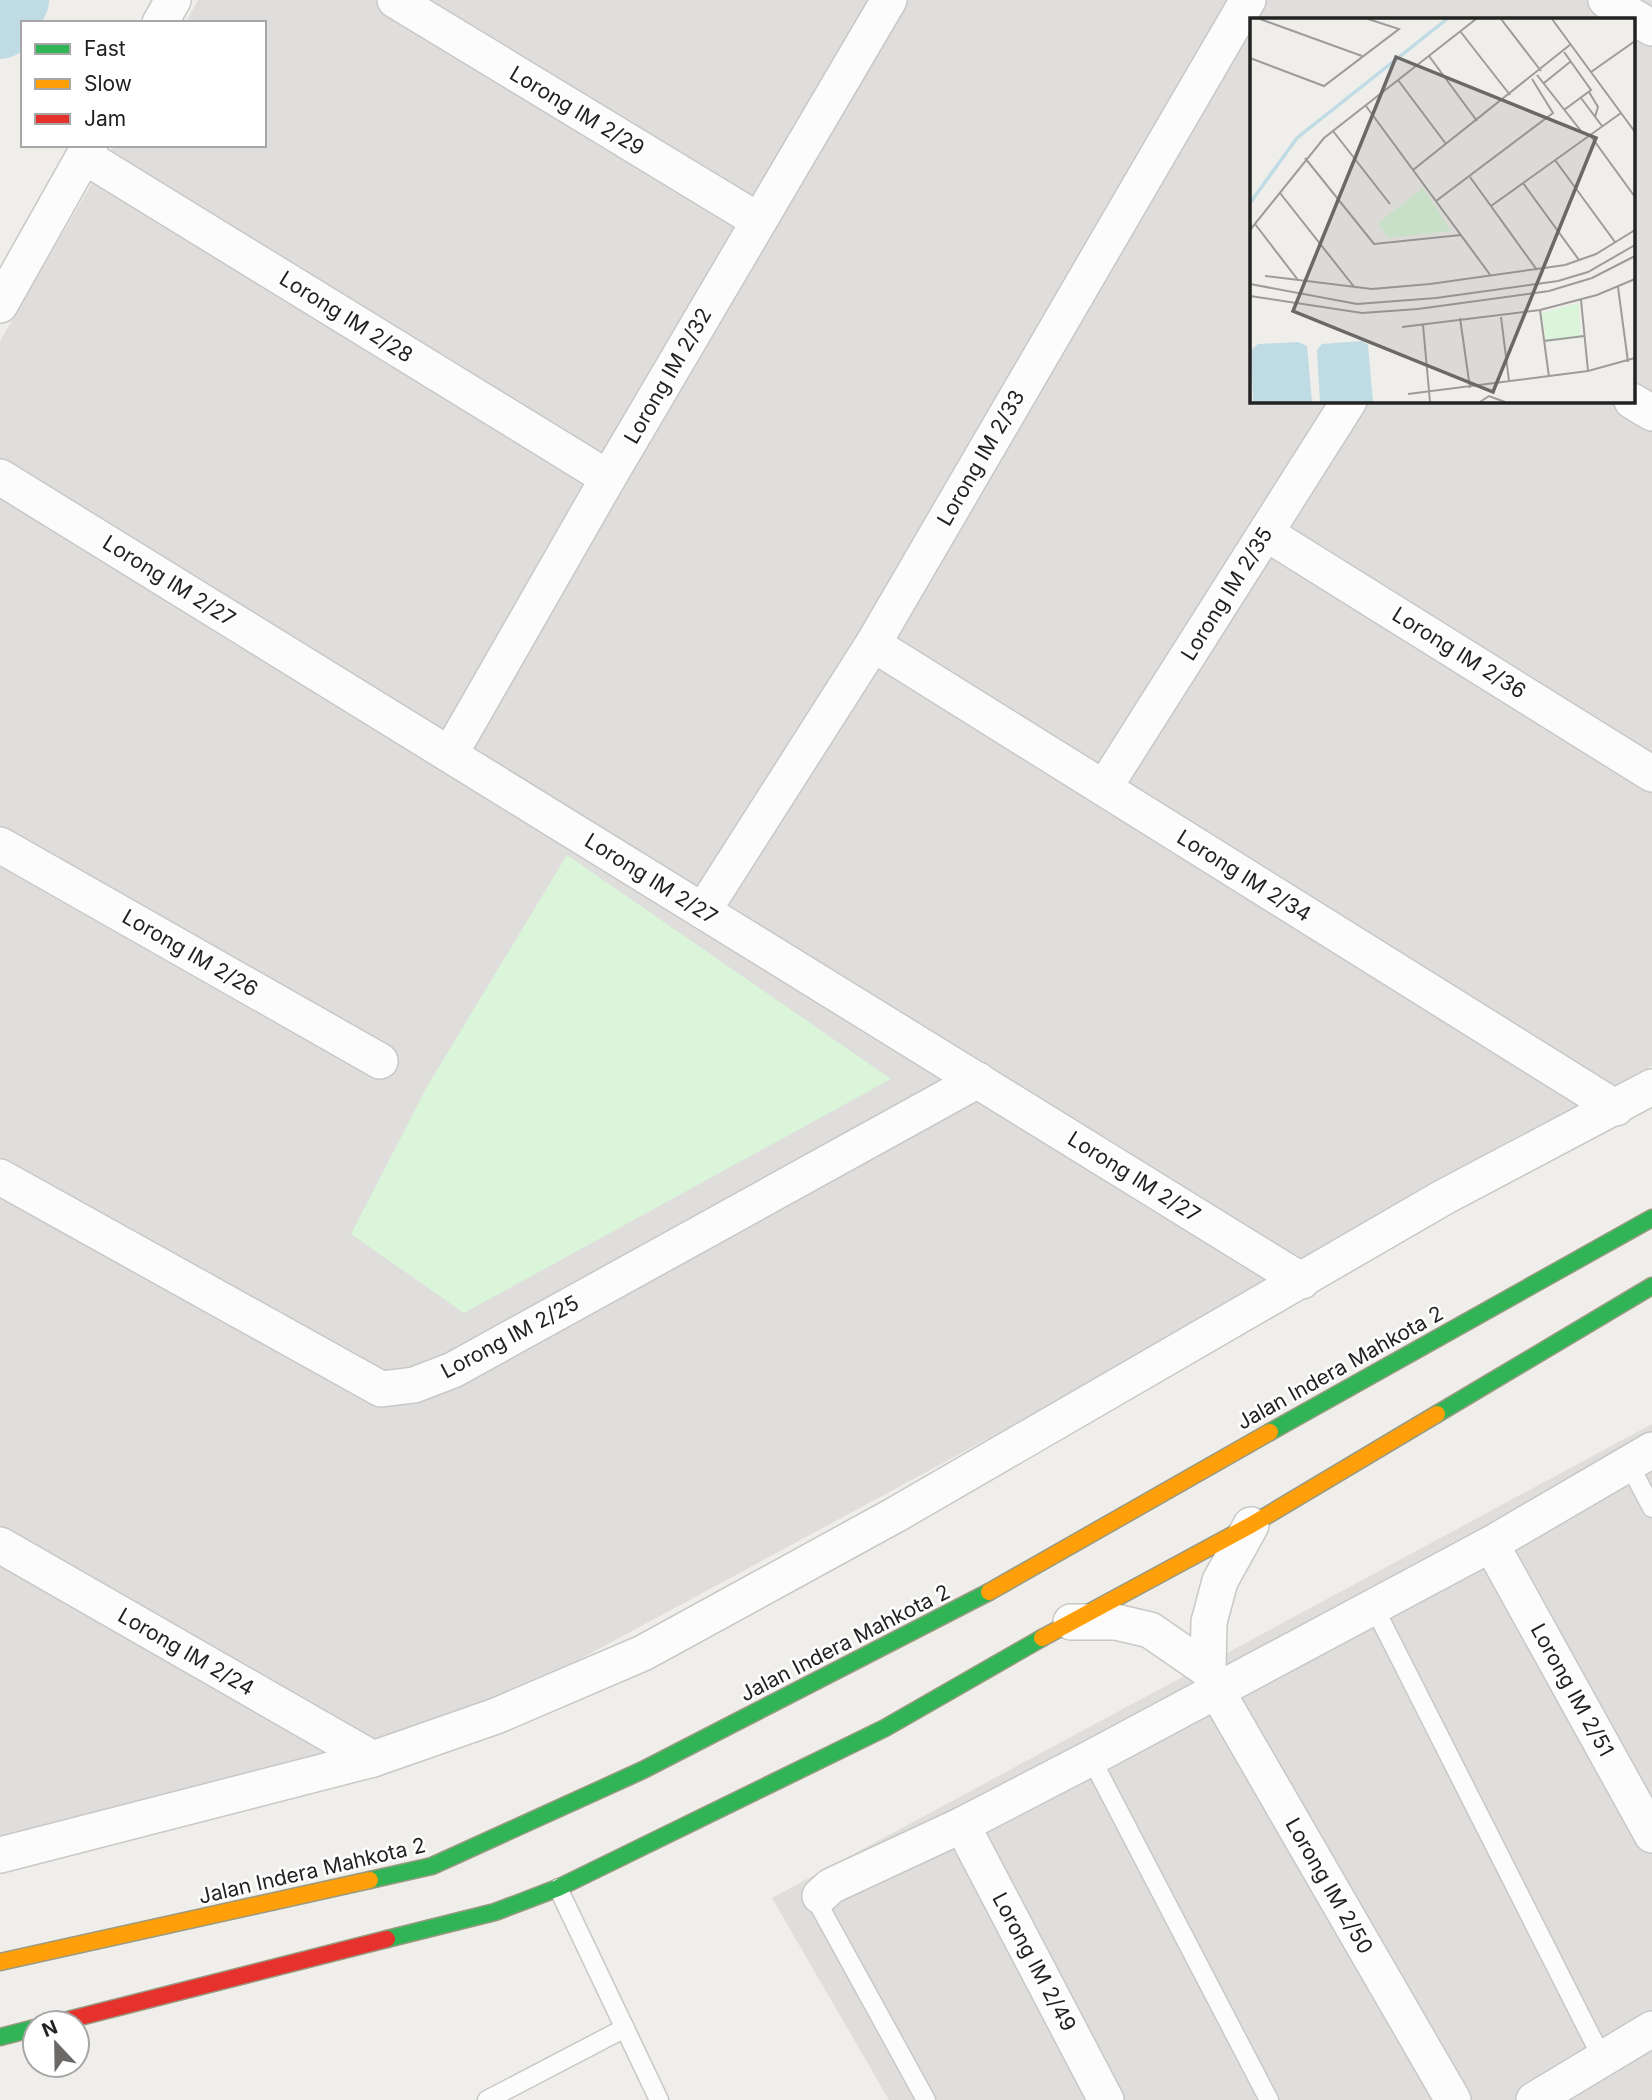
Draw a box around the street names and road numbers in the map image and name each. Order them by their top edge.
street label: Lorong IM 2/29 [505,61,649,161]
street label: Lorong IM 2/28 [275,266,418,368]
street label: Lorong IM 2/32 [619,303,717,448]
street label: Lorong IM 2/33 [932,385,1030,530]
street label: Lorong IM 2/35 [1176,522,1278,665]
street label: Lorong IM 2/27 [98,530,240,631]
street label: Lorong IM 2/36 [1388,602,1531,704]
street label: Lorong IM 2/34 [1173,824,1316,927]
street label: Lorong IM 2/27 [580,828,722,929]
street label: Lorong IM 2/26 [118,904,263,1002]
street label: Lorong IM 2/27 [1063,1126,1205,1227]
street label: Lorong IM 2/25 [437,1290,583,1383]
street label: Jalan Indera Mahkota 2 [1232,1300,1447,1435]
street label: Jalan Indera Mahkota 2 [736,1579,954,1706]
street label: Lorong IM 2/24 [114,1603,259,1701]
street label: Lorong IM 2/51 [1526,1619,1619,1761]
street label: Lorong IM 2/50 [1280,1813,1378,1958]
street label: Jalan Indera Mahkota 2 [196,1832,428,1909]
street label: Lorong IM 2/49 [987,1888,1081,2035]

